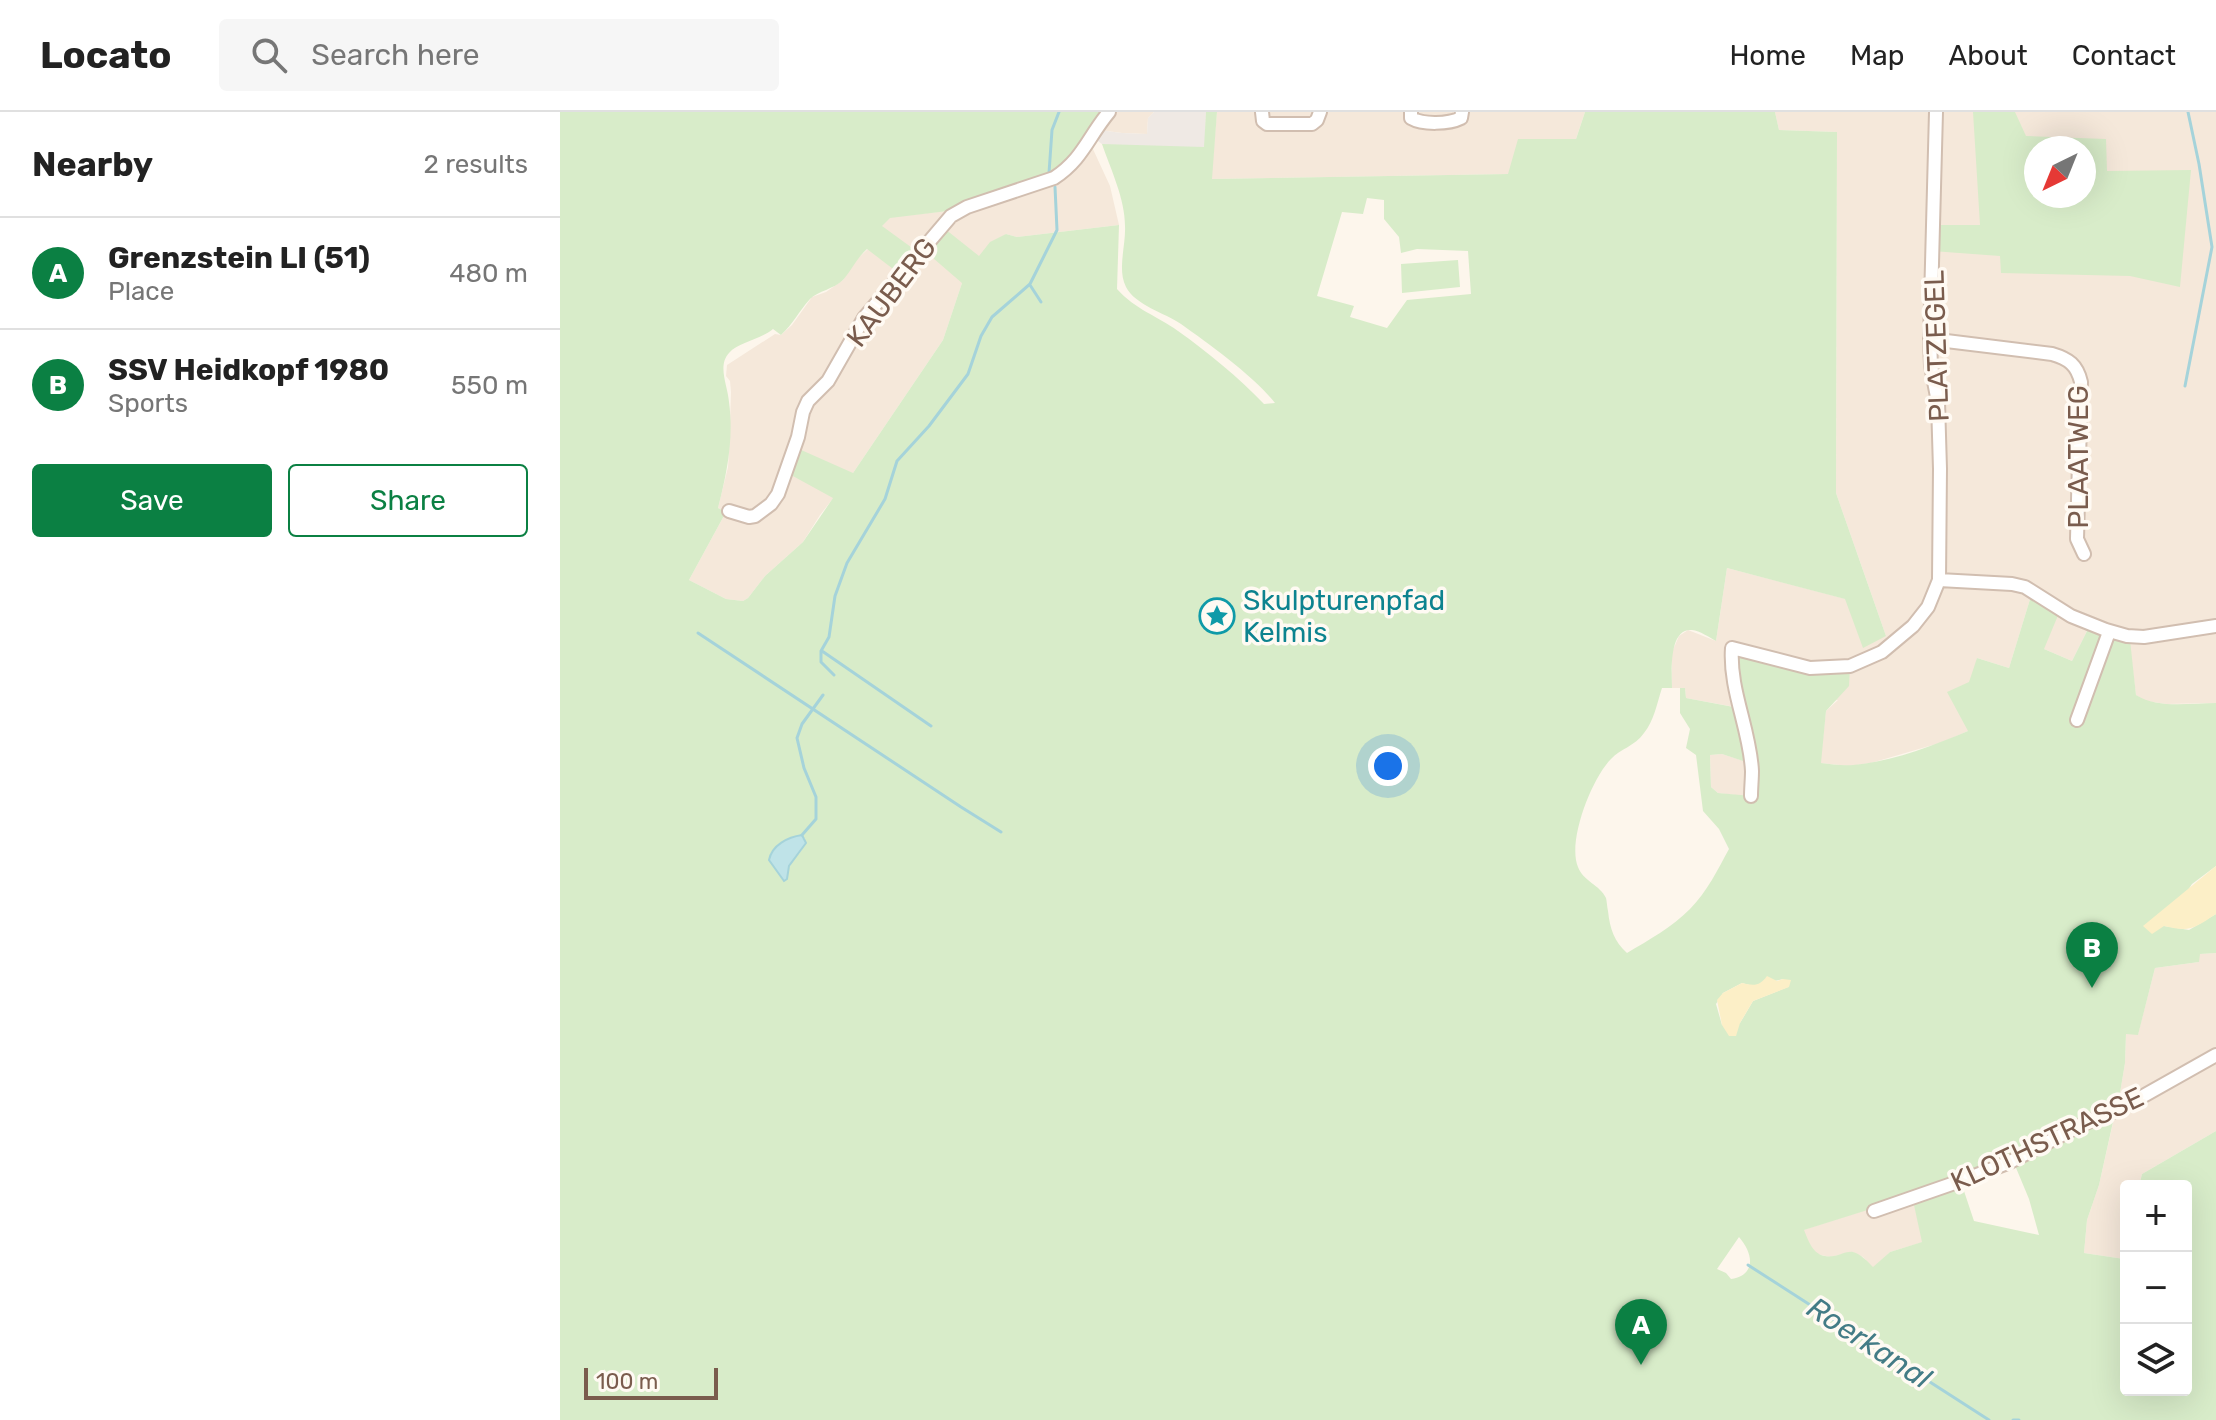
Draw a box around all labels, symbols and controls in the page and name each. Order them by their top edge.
search box [219,19,779,91]
text: Locato [40,32,171,78]
icon: search [247,33,291,77]
text: Search here [311,37,480,73]
text: Home [1729,39,1806,72]
text: Map [1850,39,1904,72]
text: About [1948,39,2028,72]
text: Contact [2072,39,2176,72]
north arrow [2024,136,2096,208]
text: Nearby [32,144,153,185]
text: 2 results [424,149,528,180]
street label: KAUBERG [840,231,943,353]
text: Grenzstein LI (51) [108,240,370,276]
text: A [49,258,67,289]
text: 480 m [449,258,528,289]
street label: PLATZEGEL [1917,269,1956,423]
text: Place [108,276,174,307]
text: SSV Heidkopf 1980 [108,352,389,388]
text: B [49,370,67,401]
text: 550 m [451,370,528,401]
street label: PLAATWEG [2062,385,2095,529]
text: Sports [108,388,188,419]
button: Save [32,464,272,537]
button: Share [288,464,528,537]
place label: Skulpturenpfad Kelmis [1243,584,1445,649]
place icon: Skulpturenpfad Kelmis [1198,597,1236,635]
your location [1368,746,1408,786]
pin: B [2066,922,2118,988]
street label: KLOTHSTRASSE [1945,1080,2149,1199]
map controls [2120,1180,2192,1396]
button: + [2120,1180,2192,1252]
button: − [2120,1252,2192,1324]
water label: Roerkanal [1800,1290,1938,1397]
pin: A [1615,1299,1667,1365]
button: layers [2120,1324,2192,1396]
scale bar [584,1364,718,1400]
text: 100 m [596,1368,658,1395]

